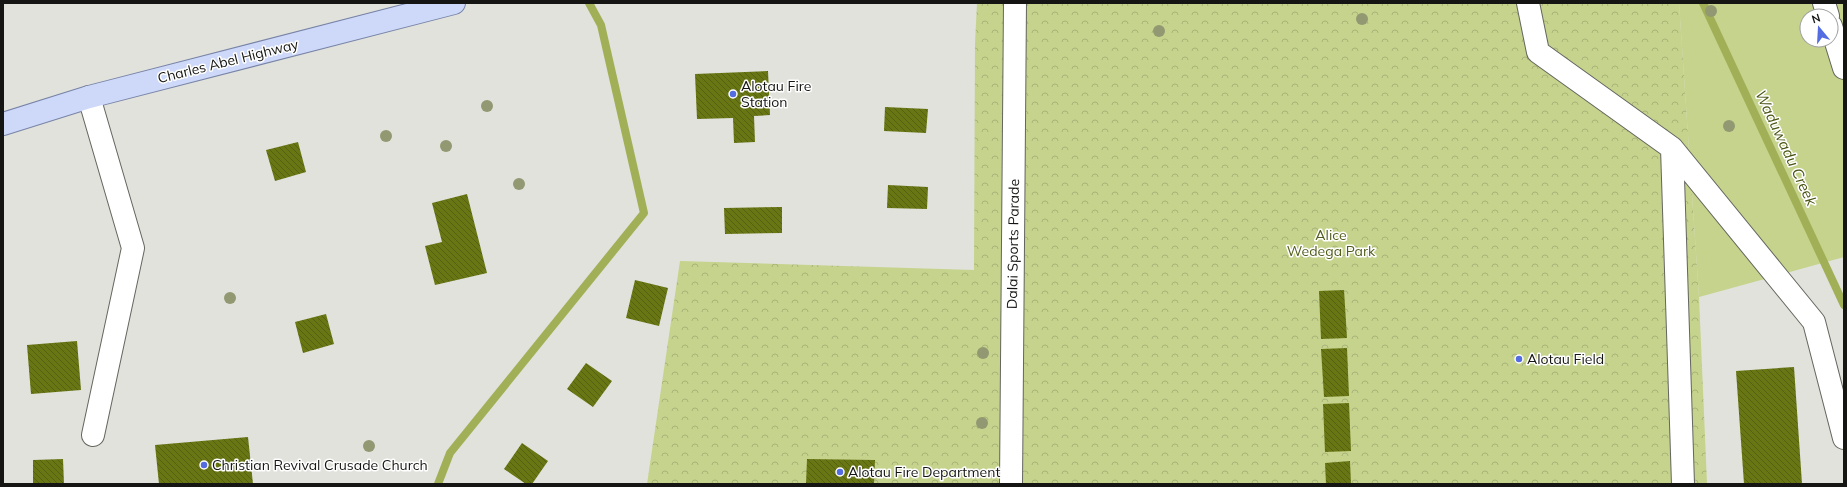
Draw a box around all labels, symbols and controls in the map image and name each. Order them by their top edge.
north arrow [1799,8,1839,48]
text: N [1810,11,1822,26]
street label: Charles Abel Highway [156,35,301,87]
place label: Alotau Fire Station [741,77,811,111]
water label: Waduwadu Creek [1751,87,1822,210]
marker: Alotau Fire Station [728,89,738,99]
street label: Dalai Sports Parade [1003,179,1023,309]
park label: Alice Wedega Park [1287,226,1376,260]
place label: Alotau Field [1527,350,1604,368]
marker: Alotau Field [1514,354,1524,364]
place label: Christian Revival Crusade Church [212,456,428,474]
marker: Christian Revival Crusade Church [199,460,209,470]
place label: Alotau Fire Department [848,463,1000,481]
marker: Alotau Fire Department [835,467,845,477]

